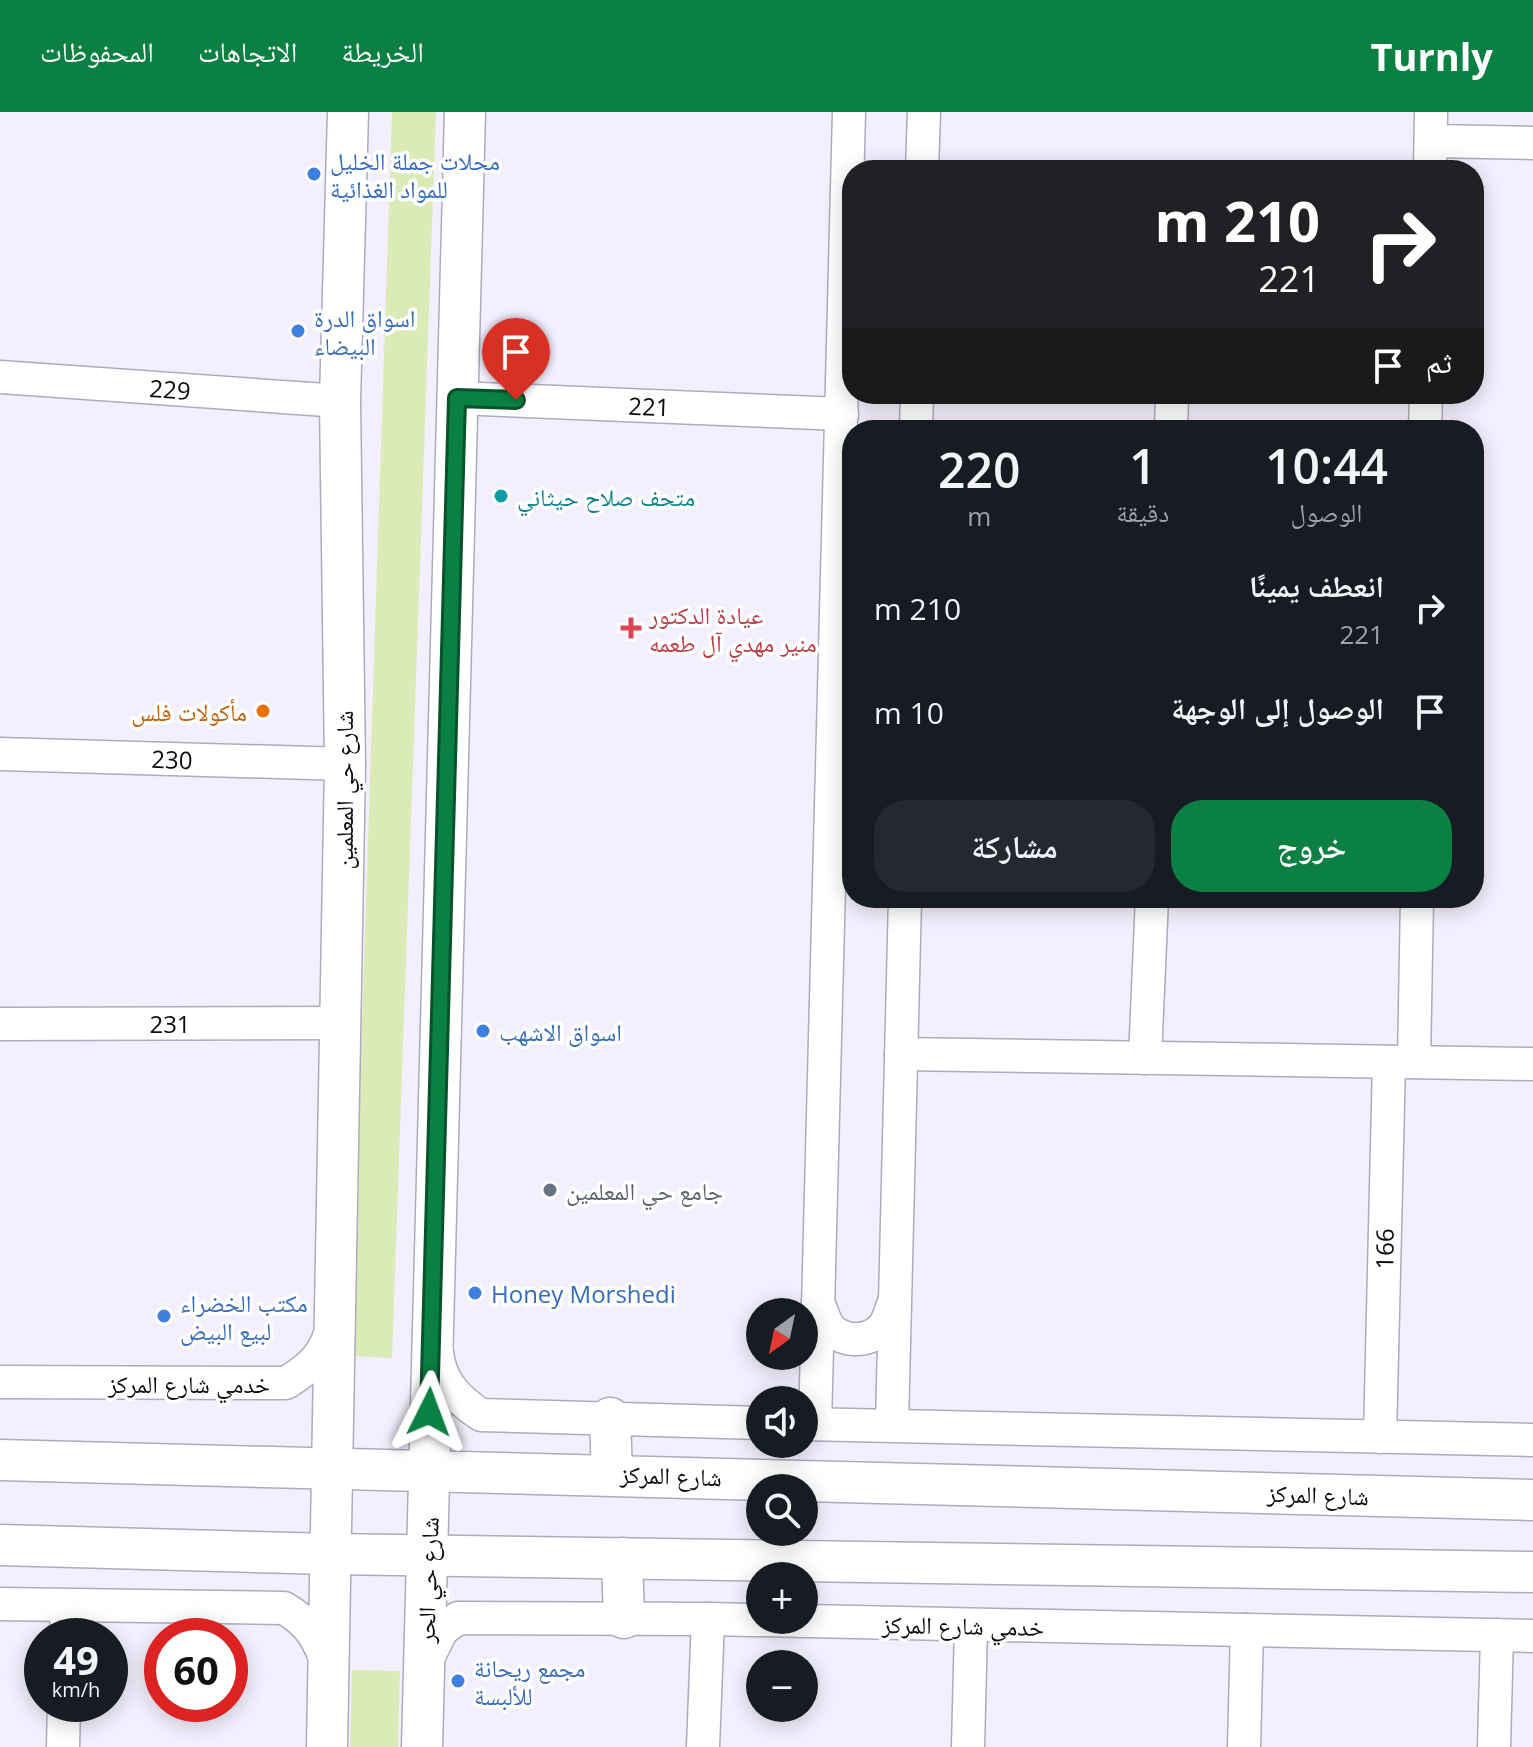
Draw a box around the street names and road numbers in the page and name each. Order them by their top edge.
street label: 229 [148,371,192,407]
street label: 221 [628,389,670,423]
street label: شارع حي المعلمين [327,711,364,869]
street label: 230 [151,742,193,776]
street label: 231 [149,1007,191,1040]
street label: 166 [1367,1228,1401,1270]
street label: خدمي شارع المركز [107,1367,270,1404]
street label: شارع المركز [618,1457,723,1493]
street label: شارع المركز [1265,1476,1370,1512]
street label: شارع حي الحر [408,1516,450,1645]
street label: خدمي شارع المركز [881,1607,1044,1647]

